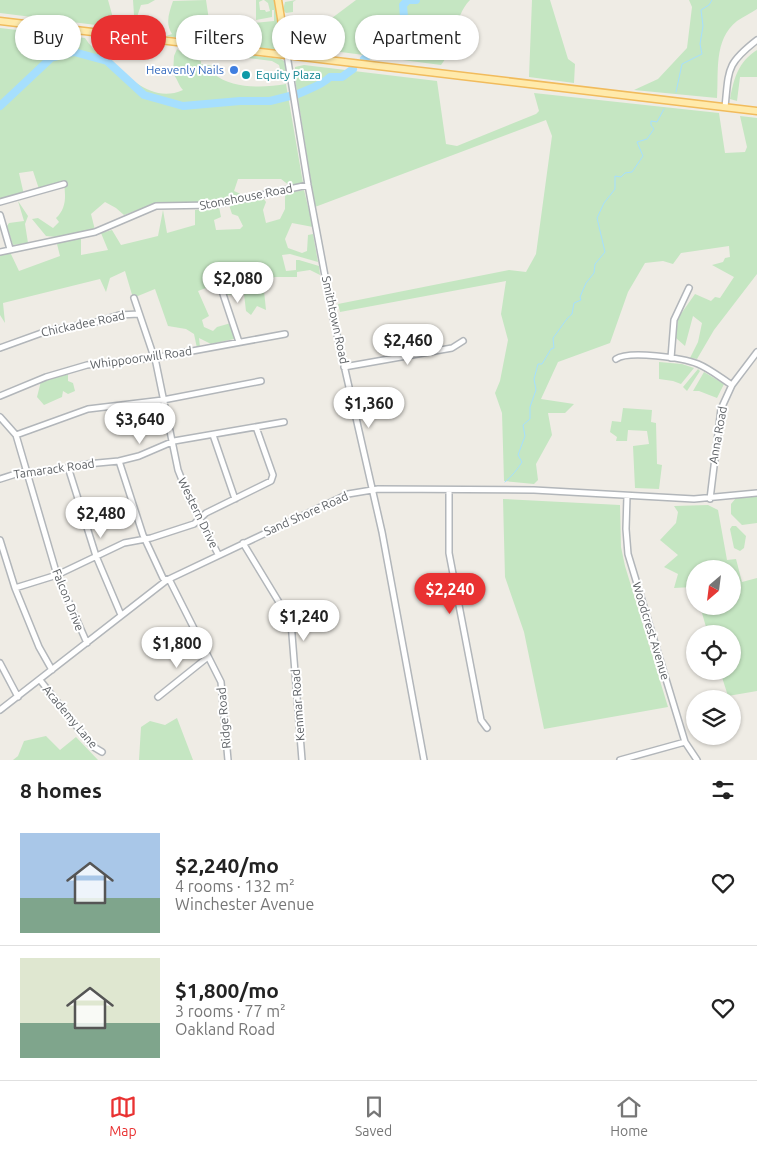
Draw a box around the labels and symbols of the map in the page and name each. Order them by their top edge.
place label: Heavenly Nails [146,63,224,76]
marker: Heavenly Nails [228,64,240,76]
place label: Equity Plaza [256,68,321,81]
marker: Equity Plaza [240,69,252,81]
street label: Stonehouse Road [198,181,294,212]
pin: $2,080 [197,262,279,304]
street label: Smithtown Road [320,275,351,365]
street label: Chickadee Road [40,308,126,339]
pin: $2,460 [367,324,449,366]
street label: Whippoorwill Road [89,344,193,371]
pin: $1,360 [328,386,410,429]
pin: $3,640 [99,402,181,445]
street label: Anna Road [706,405,729,465]
street label: Tamarack Road [13,456,95,481]
street label: Western Drive [176,476,221,550]
street label: Sand Shore Road [262,489,350,538]
pin: $2,480 [60,496,142,539]
north arrow [686,560,741,615]
street label: Falcon Drive [50,567,87,633]
pin: $2,240 [409,572,491,615]
street label: Woodcrest Avenue [630,580,673,681]
pin: $1,240 [263,600,345,642]
pin: $1,800 [136,626,218,669]
street label: Kenmar Road [289,669,307,741]
street label: Academy Lane [40,683,100,751]
street label: Ridge Road [214,687,233,749]

